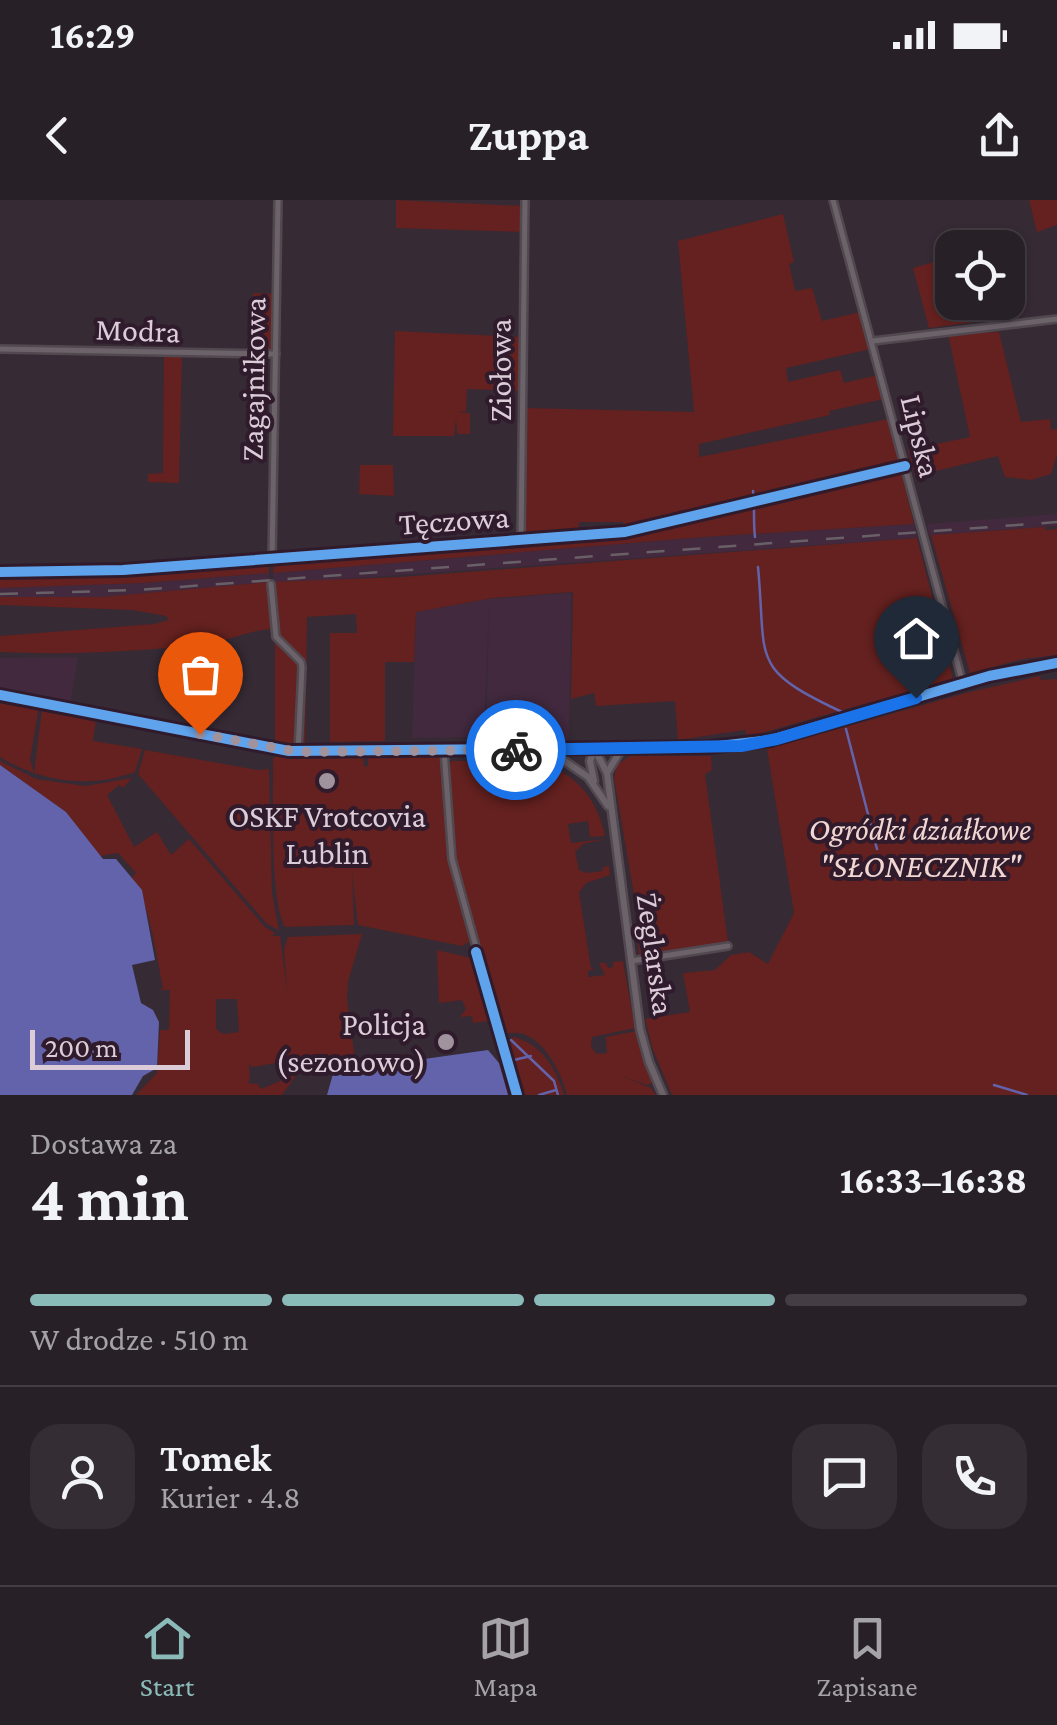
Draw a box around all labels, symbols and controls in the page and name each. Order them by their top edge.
text: 16:29 [50,14,135,56]
icon: back [30,108,85,163]
icon: share [972,108,1027,163]
text: Zuppa [468,110,589,160]
map controls [935,230,1025,320]
button: locate [935,230,1025,320]
street label: Zagajnikowa [234,297,272,461]
street label: Modra [95,311,181,349]
street label: Ziołowa [482,318,518,422]
street label: Lipska [893,391,949,481]
street label: Tęczowa [397,498,511,542]
pin [874,596,959,699]
icon: home [889,611,944,666]
pin [158,632,243,735]
icon: bag [173,647,228,702]
courier [466,700,566,800]
icon: bike [489,723,544,778]
marker: OSKF Vrotcovia Lublin [316,770,338,792]
place label: OSKF Vrotcovia Lublin [228,798,426,871]
park label: Ogródki działkowe "SŁONECZNIK" [809,811,1031,884]
street label: Żeglarska [630,891,682,1018]
place label: Policja (sezonowo) [276,1006,426,1080]
scale bar [30,1025,190,1070]
marker: Policja (sezonowo) [435,1031,457,1053]
text: 200 m [45,1032,118,1063]
text: Dostawa za [30,1125,177,1161]
text: 16:33–16:38 [840,1159,1027,1201]
text: 4 min [30,1162,189,1234]
text: W drodze · 510 m [30,1321,248,1357]
button: person [30,1424,135,1529]
button: chat [792,1424,897,1529]
button: phone [922,1424,1027,1529]
text: Tomek [160,1437,271,1479]
text: Kurier · 4.8 [160,1479,300,1515]
tab: Start [140,1611,195,1702]
tab: Mapa [474,1611,538,1702]
tab: Zapisane [817,1611,917,1702]

